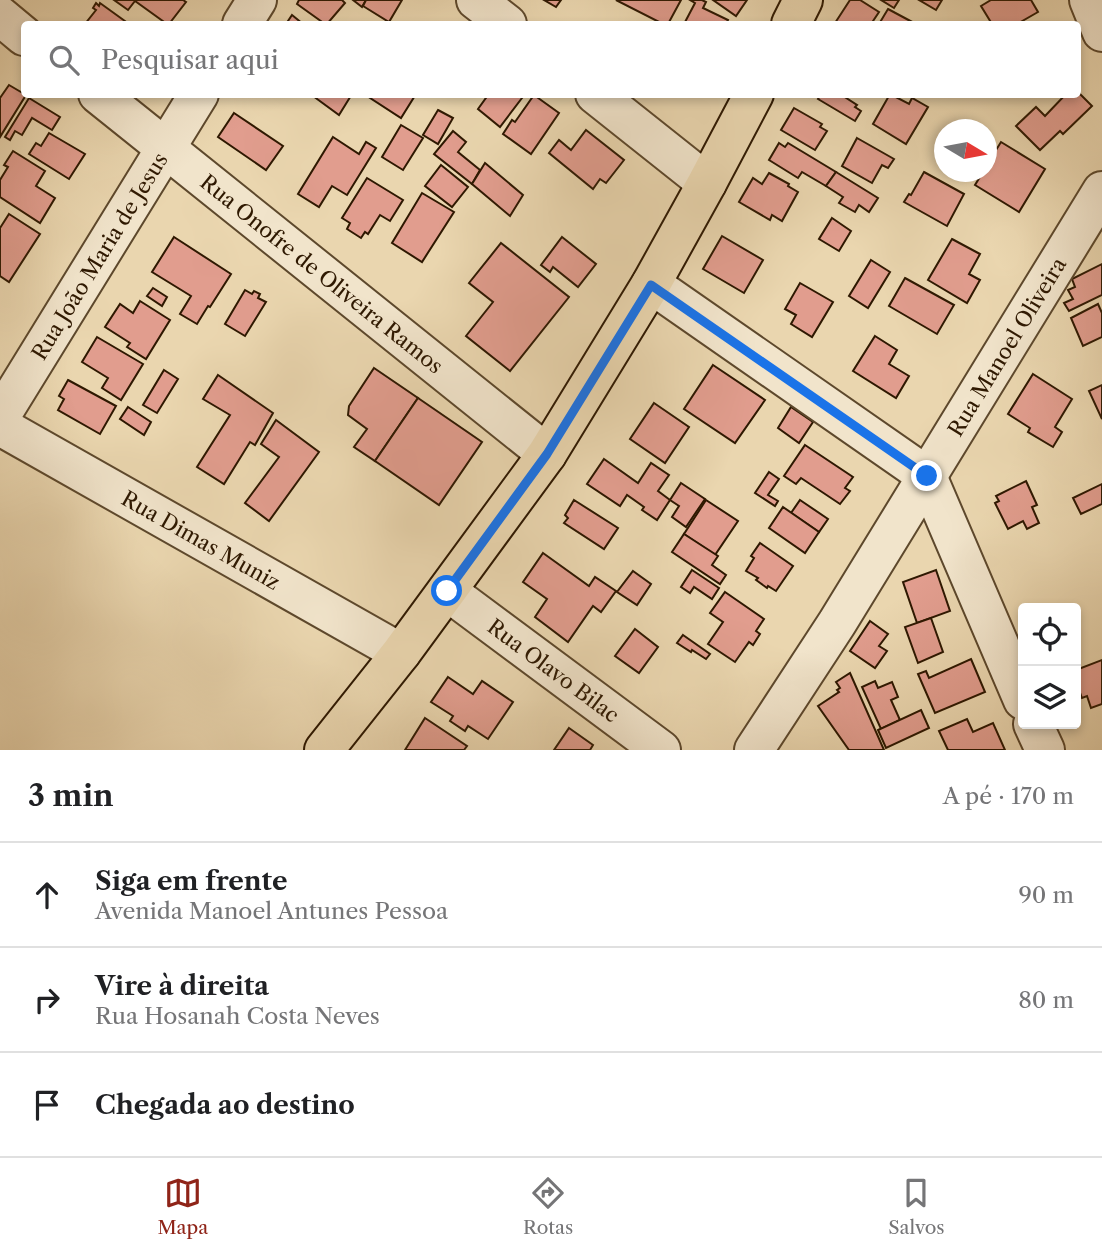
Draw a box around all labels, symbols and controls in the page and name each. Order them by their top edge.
search box [21,21,1081,98]
icon: search [45,41,83,79]
text: Pesquisar aqui [101,44,279,76]
north arrow [934,119,997,182]
street label: Rua João Maria de Jesus [26,148,172,364]
street label: Rua Onofre de Oliveira Ramos [196,169,448,378]
street label: Rua Manoel Oliveira [942,252,1071,441]
route end [911,460,942,491]
street label: Rua Dimas Muniz [118,485,285,594]
route start [431,575,462,606]
map controls [1018,603,1081,729]
button: locate [1018,603,1081,666]
street label: Rua Olavo Bilac [483,613,624,727]
button: layers [1018,666,1081,729]
text: 3 min [28,777,114,814]
text: A pé · 170 m [943,782,1074,810]
text: Siga em frente [95,865,288,897]
icon: ahead [28,876,66,914]
text: 90 m [1018,881,1074,909]
text: Avenida Manoel Antunes Pessoa [95,897,448,925]
text: Vire à direita [95,970,269,1002]
icon: right [28,981,66,1019]
text: 80 m [1018,986,1074,1014]
text: Rua Hosanah Costa Neves [95,1002,380,1030]
icon: arrive [28,1086,66,1124]
text: Chegada ao destino [95,1089,355,1121]
tab: Mapa [157,1174,208,1239]
tab: Rotas [523,1174,573,1239]
tab: Salvos [888,1174,945,1239]

